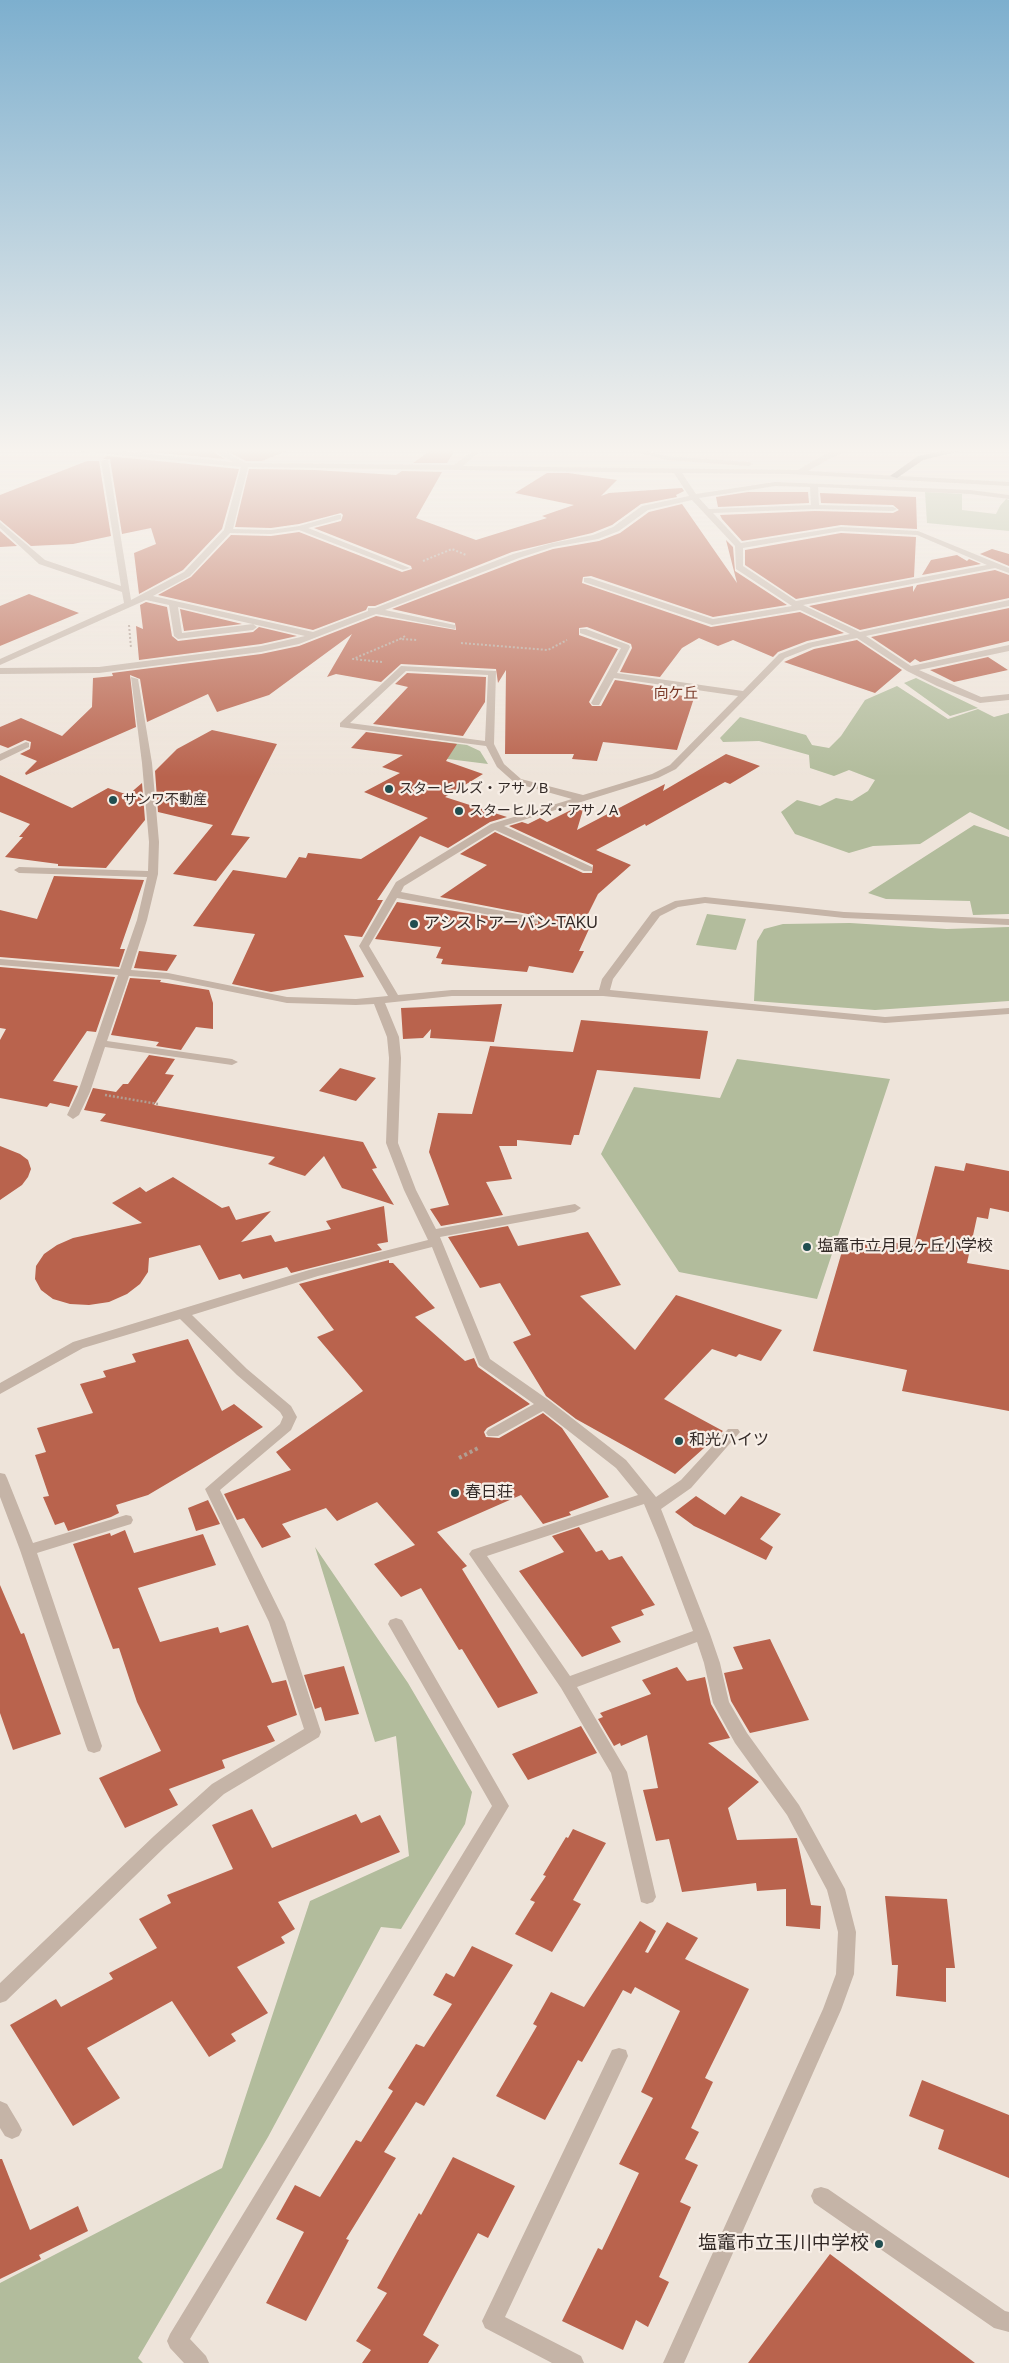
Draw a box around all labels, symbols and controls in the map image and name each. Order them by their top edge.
district label: 向ケ丘 [654,685,698,703]
place label: スターヒルズ・アサノB [399,781,548,797]
marker: スターヒルズ・アサノB [383,783,395,795]
place label: サンワ不動産 [123,792,207,808]
marker: サンワ不動産 [107,794,119,806]
place label: スターヒルズ・アサノA [469,803,618,819]
marker: スターヒルズ・アサノA [453,805,465,817]
place label: アシストアーバン-TAKU [424,914,598,934]
marker: アシストアーバン-TAKU [408,918,420,930]
place label: 塩竈市立月見ヶ丘小学校 [817,1237,993,1257]
marker: 塩竈市立月見ヶ丘小学校 [801,1241,813,1253]
place label: 和光ハイツ [689,1431,769,1451]
marker: 和光ハイツ [673,1435,685,1447]
place label: 春日荘 [465,1483,513,1503]
marker: 春日荘 [449,1487,461,1499]
place label: 塩竈市立玉川中学校 [698,2233,869,2255]
marker: 塩竈市立玉川中学校 [873,2238,885,2250]

